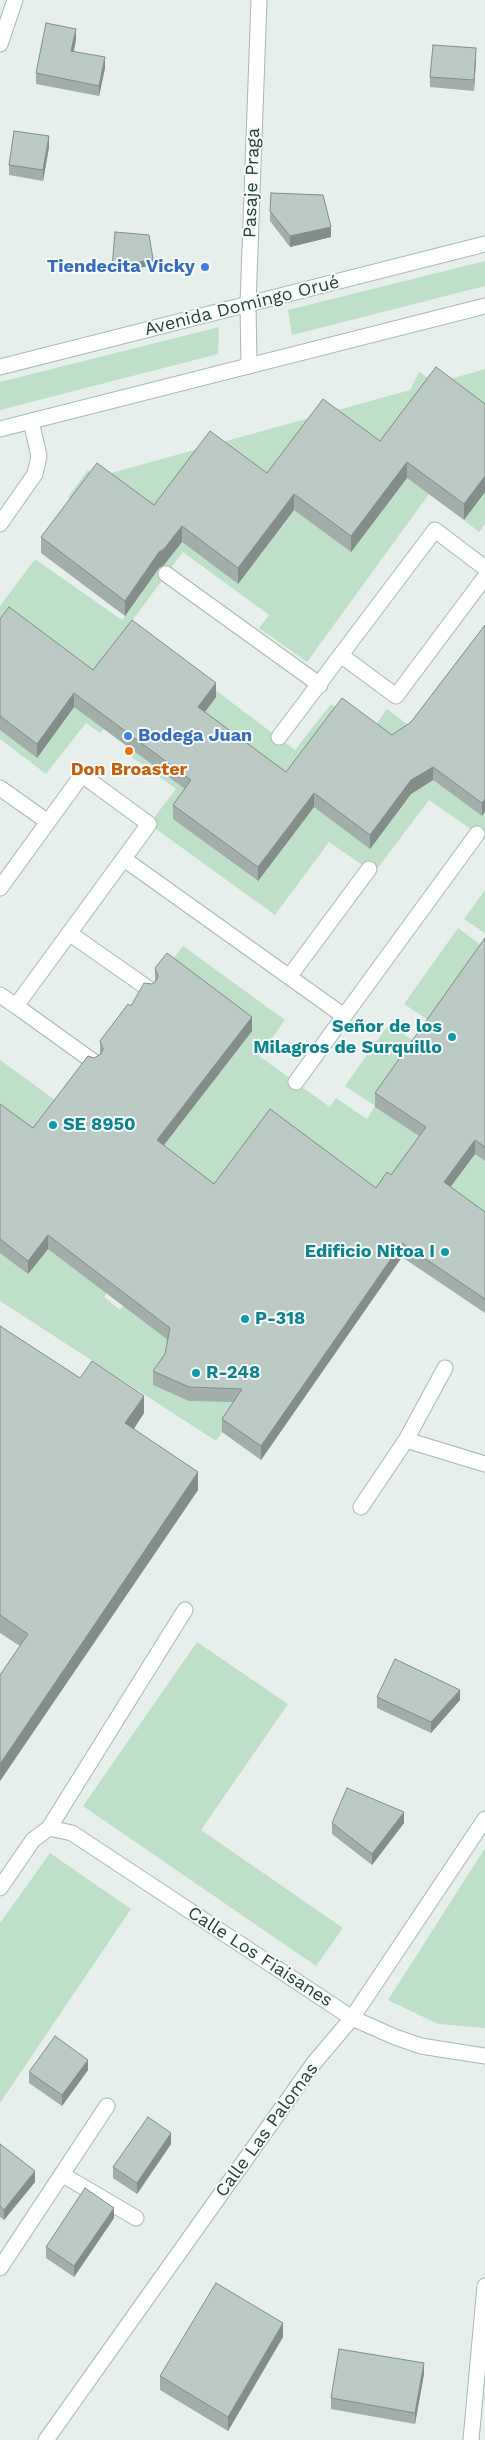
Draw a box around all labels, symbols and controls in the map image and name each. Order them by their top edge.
street label: Pasaje Praga [239,128,265,238]
place label: Tiendecita Vicky [47,256,195,278]
marker: Tiendecita Vicky [199,261,211,273]
street label: Avenida Domingo Orué [142,271,342,341]
place label: Bodega Juan [138,725,252,747]
marker: Bodega Juan [122,730,134,742]
marker: Don Broaster [123,745,135,757]
place label: Don Broaster [71,759,187,781]
place label: Señor de los Milagros de Surquillo [253,1016,442,1058]
marker: Señor de los Milagros de Surquillo [446,1031,458,1043]
place label: SE 8950 [63,1114,135,1136]
marker: SE 8950 [47,1119,59,1131]
place label: Edificio Nitoa I [305,1241,435,1263]
marker: Edificio Nitoa I [439,1246,451,1258]
place label: P-318 [255,1308,305,1330]
marker: P-318 [239,1313,251,1325]
place label: R-248 [206,1362,260,1384]
marker: R-248 [190,1367,202,1379]
street label: Calle Los Fiaisanes [183,1902,337,2012]
street label: Calle Las Palomas [211,2059,323,2201]

